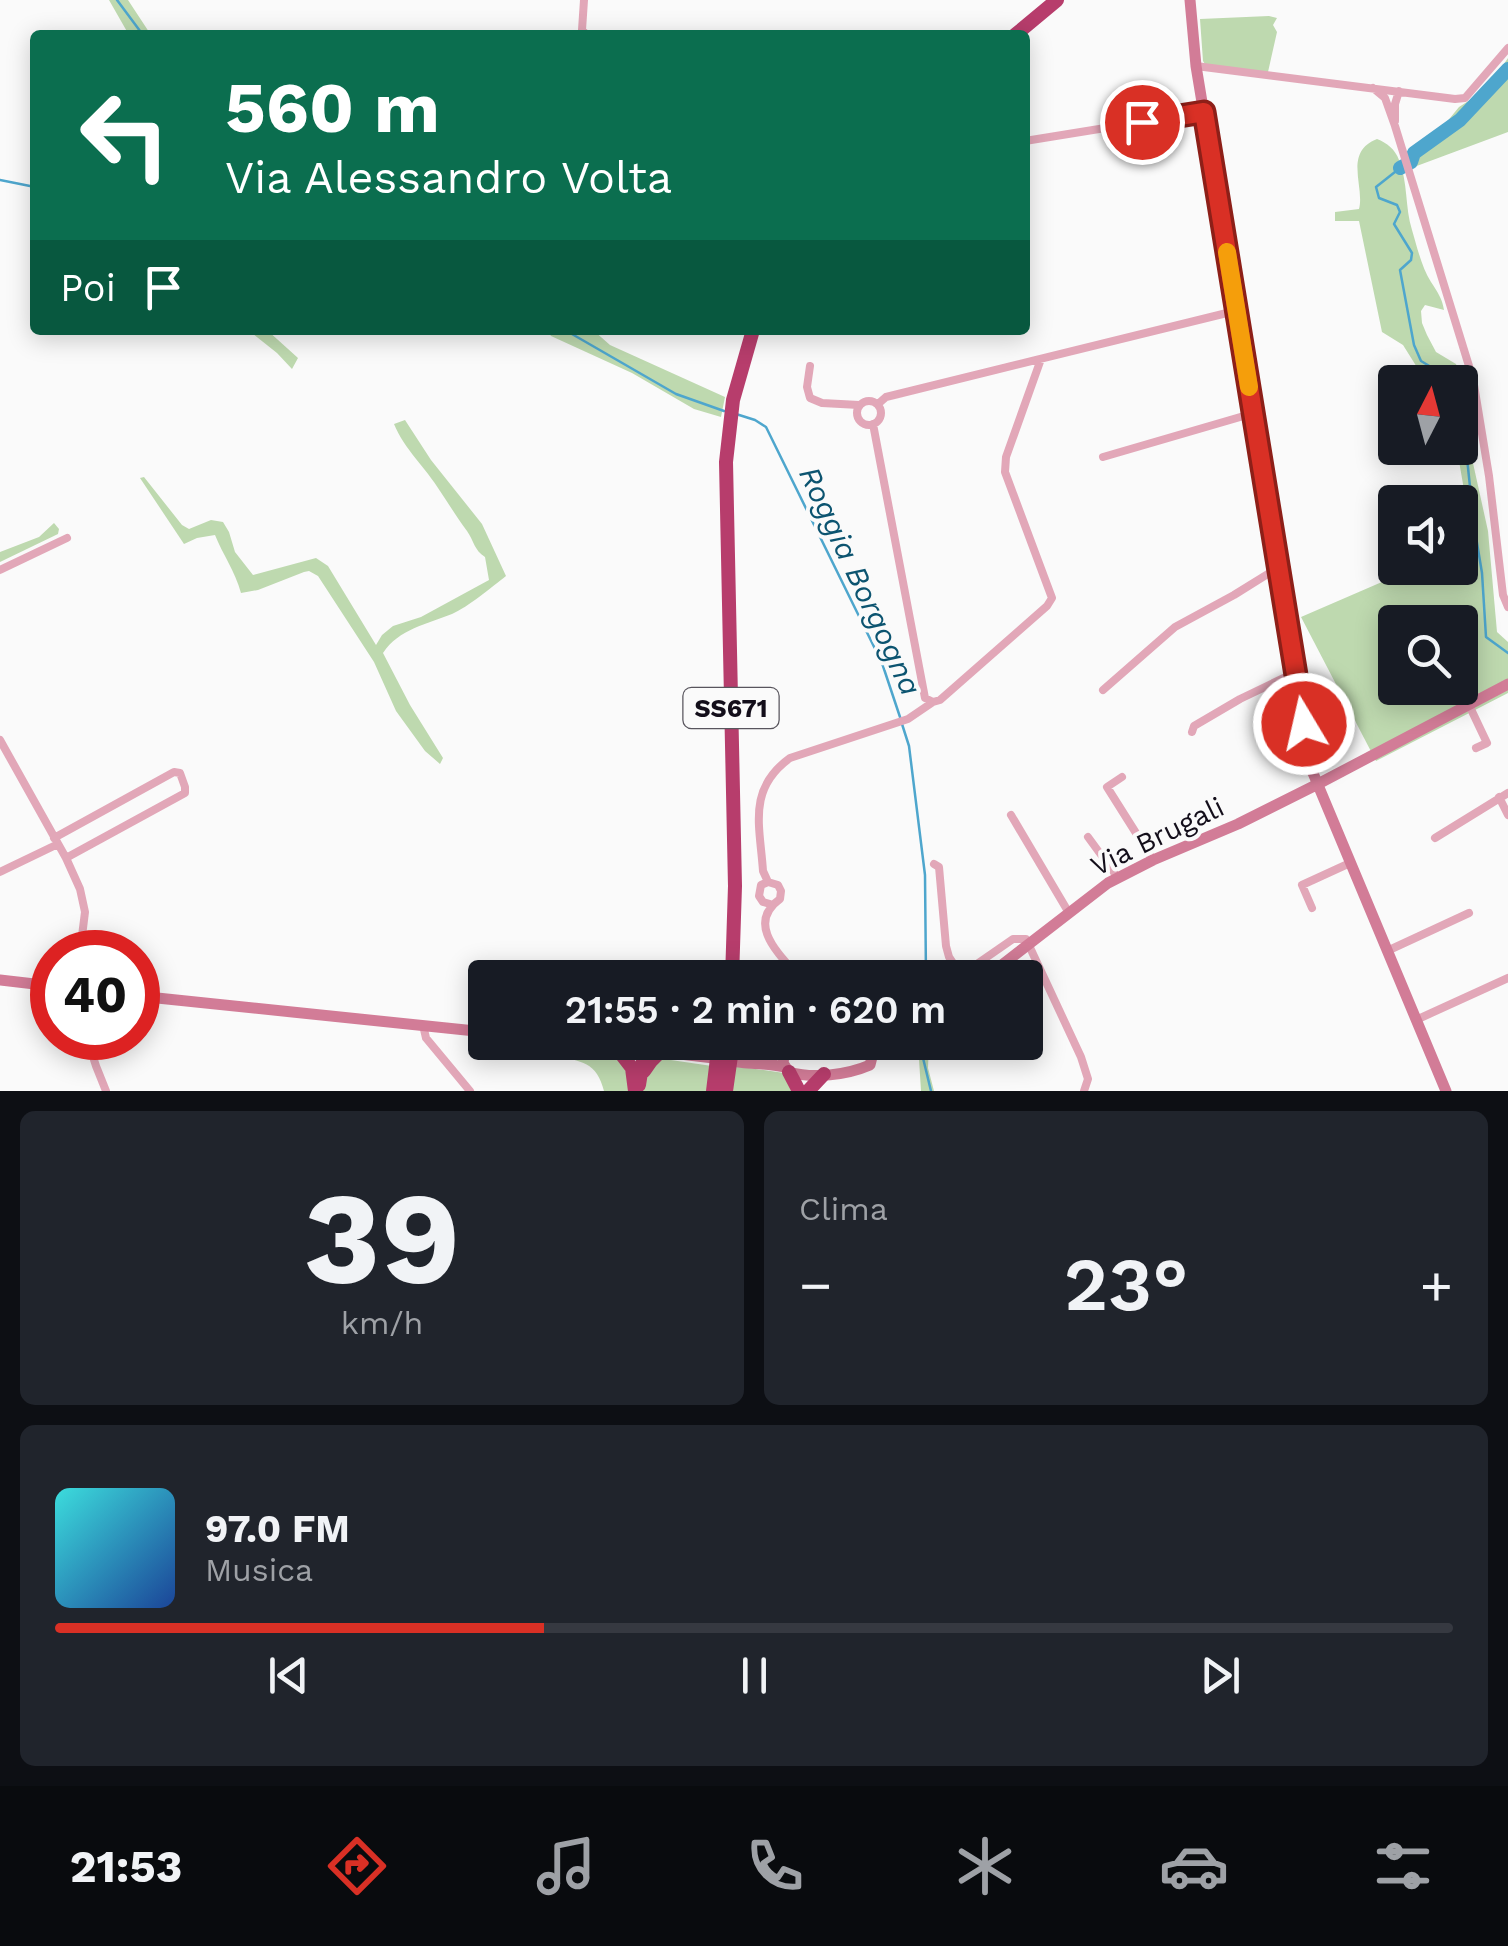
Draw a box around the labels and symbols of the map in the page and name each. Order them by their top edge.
pin [1100,80,1185,165]
north arrow [1378,365,1478,465]
water label: Roggia Borgogna [792,461,929,701]
position arrow [1252,672,1356,776]
road number: SS671 [684,688,778,728]
street label: Via Brugali [1085,790,1229,883]
speed limit sign: 40 [30,930,160,1060]

